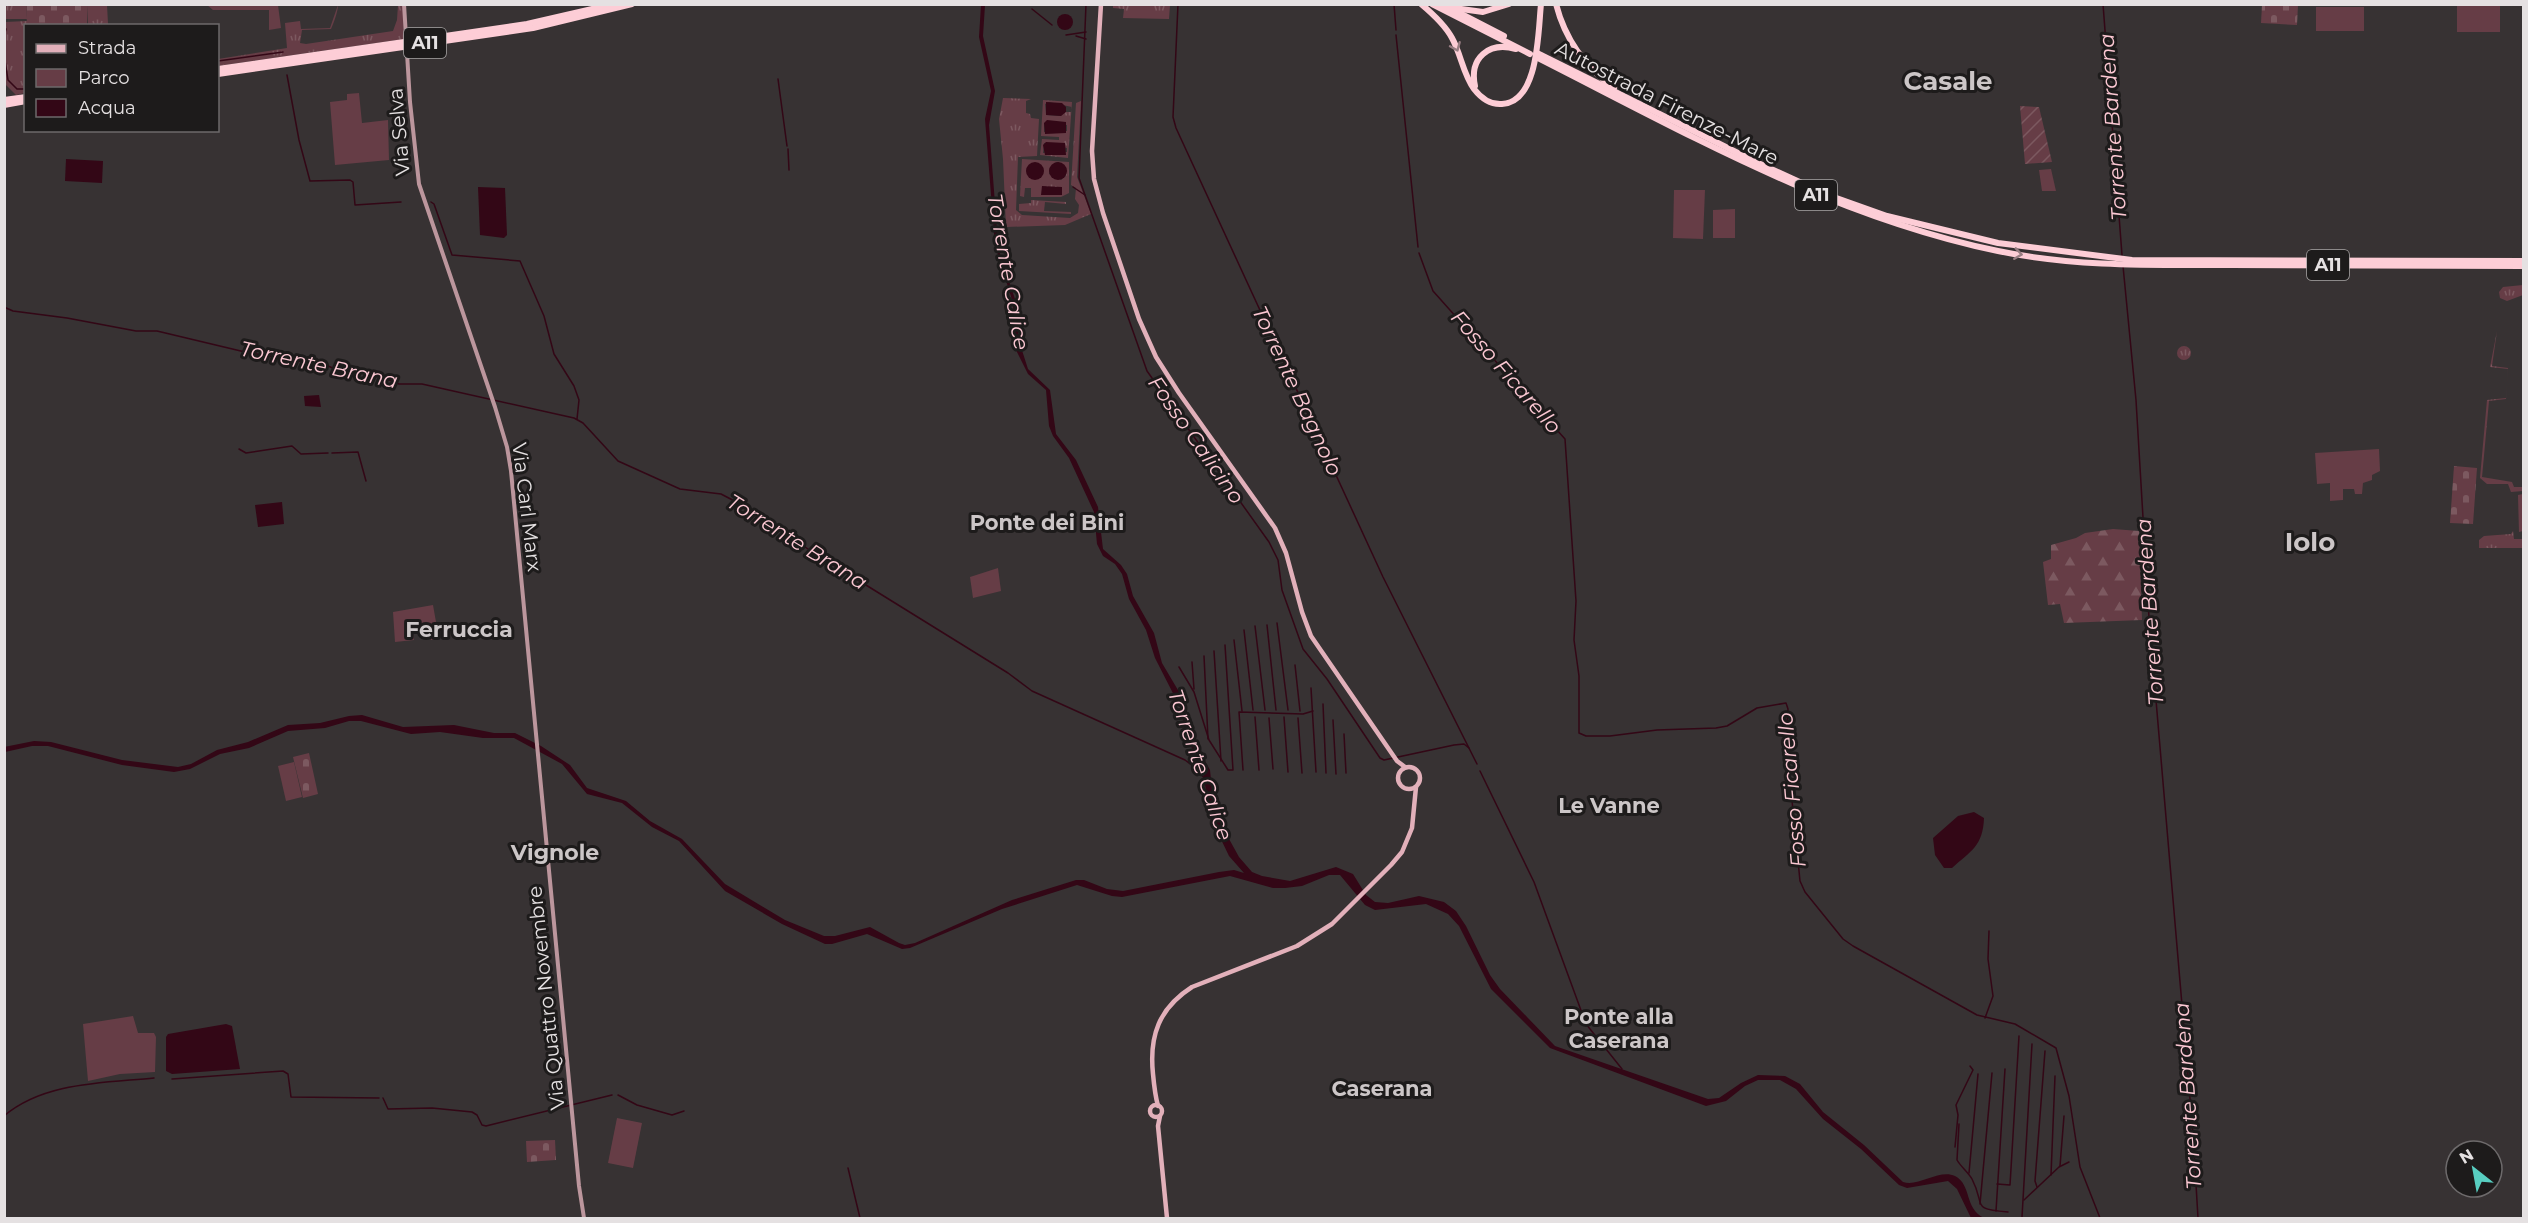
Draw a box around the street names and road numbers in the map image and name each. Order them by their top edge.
road number: A11 [404,28,446,58]
street label: Autostrada Firenze-Mare [1551,36,1783,170]
street label: Via Selva [383,87,415,177]
road number: A11 [1795,180,1837,210]
road number: A11 [2307,250,2349,280]
street label: Via Carl Marx [507,441,547,573]
street label: Via Quattro Novembre [522,885,570,1111]

